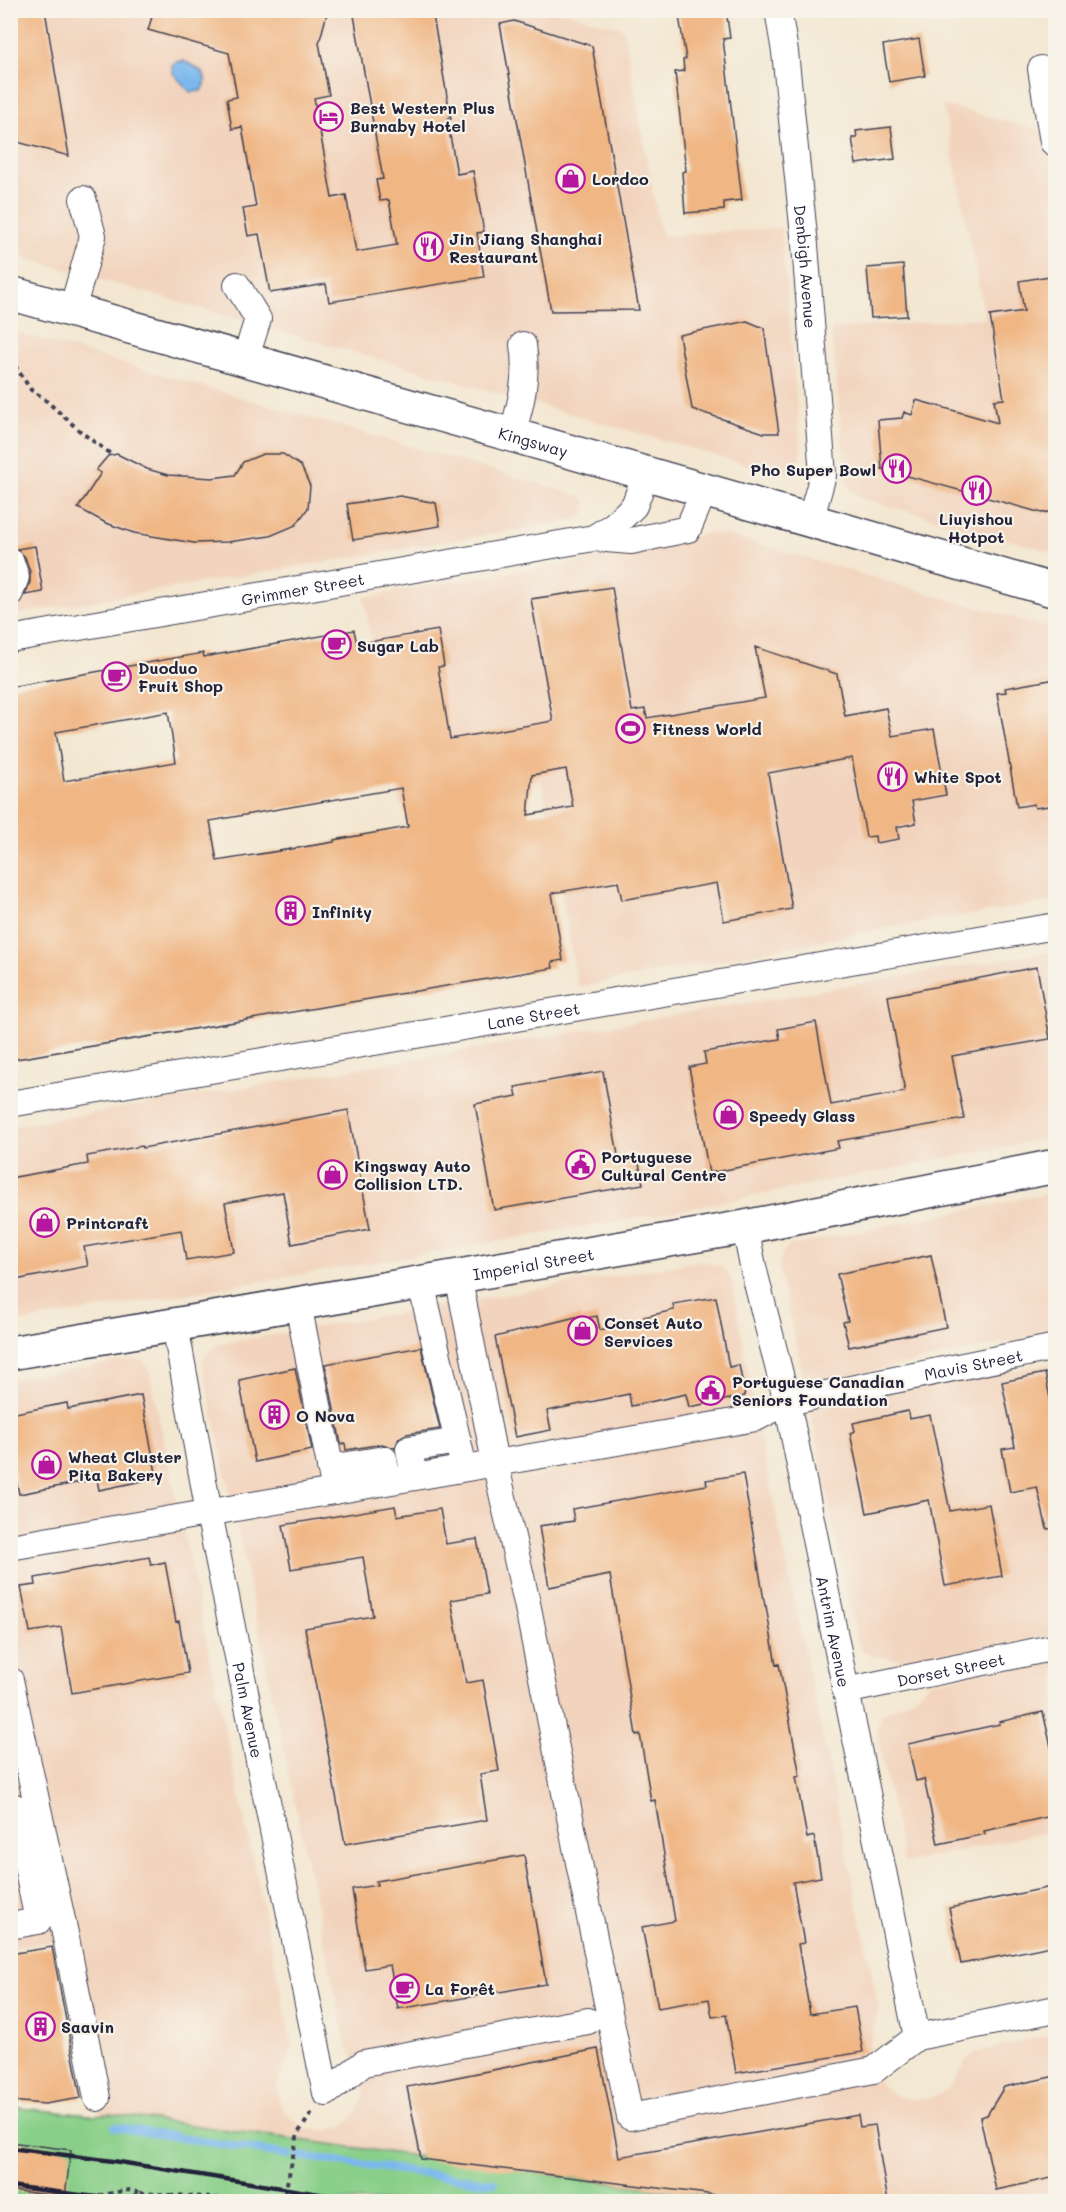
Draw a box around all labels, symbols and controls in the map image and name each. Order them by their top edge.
place label: Best Western Plus Burnaby Hotel [350,97,495,136]
hotel icon: Best Western Plus Burnaby Hotel [313,100,345,132]
shop icon: Lordco [555,162,587,194]
place label: Lordco [592,168,649,189]
street label: Denbigh Avenue [790,204,822,329]
place label: Jin Jiang Shanghai Restaurant [449,228,603,267]
restaurant icon: Jin Jiang Shanghai Restaurant [412,231,444,263]
street label: Kingsway [496,421,571,461]
restaurant icon: Pho Super Bowl [881,453,913,485]
place label: Pho Super Bowl [750,459,876,480]
restaurant icon: Liuyishou Hotpot [960,474,992,506]
place label: Liuyishou Hotpot [939,508,1013,547]
street label: Grimmer Street [240,567,366,609]
cafe icon: Sugar Lab [320,629,352,661]
place label: Sugar Lab [357,635,439,656]
place label: Duoduo Fruit Shop [138,657,223,696]
cafe icon: Duoduo Fruit Shop [101,660,133,692]
sports icon: Fitness World [615,712,647,744]
place label: Fitness World [652,718,762,739]
restaurant icon: White Spot [877,760,909,792]
place label: White Spot [914,766,1002,787]
building icon: Infinity [275,895,307,927]
place label: Infinity [312,901,372,922]
street label: Lane Street [486,997,581,1033]
shop icon: Speedy Glass [712,1099,744,1131]
place label: Speedy Glass [749,1105,855,1126]
place label: Portuguese Cultural Centre [601,1146,726,1185]
public building icon: Portuguese Cultural Centre [564,1149,596,1181]
place label: Kingsway Auto Collision LTD. [354,1155,471,1194]
shop icon: Kingsway Auto Collision LTD. [317,1158,349,1190]
shop icon: Printcraft [29,1206,61,1238]
place label: Printcraft [66,1212,149,1233]
street label: Imperial Street [471,1243,596,1284]
place label: Conset Auto Services [604,1312,703,1351]
shop icon: Conset Auto Services [567,1315,599,1347]
street label: Mavis Street [922,1344,1024,1384]
place label: Portuguese Canadian Seniors Foundation [732,1371,904,1410]
public building icon: Portuguese Canadian Seniors Foundation [695,1374,727,1406]
building icon: O Nova [259,1399,291,1431]
place label: O Nova [296,1405,355,1426]
place label: Wheat Cluster Pita Bakery [68,1446,182,1485]
shop icon: Wheat Cluster Pita Bakery [31,1449,63,1481]
street label: Antrim Avenue [812,1574,856,1689]
street label: Dorset Street [895,1648,1006,1690]
street label: Palm Avenue [229,1660,269,1760]
cafe icon: La Forêt [388,1972,420,2004]
place label: La Forêt [425,1978,495,1999]
building icon: Saavin [24,2010,56,2042]
place label: Saavin [61,2016,114,2037]

